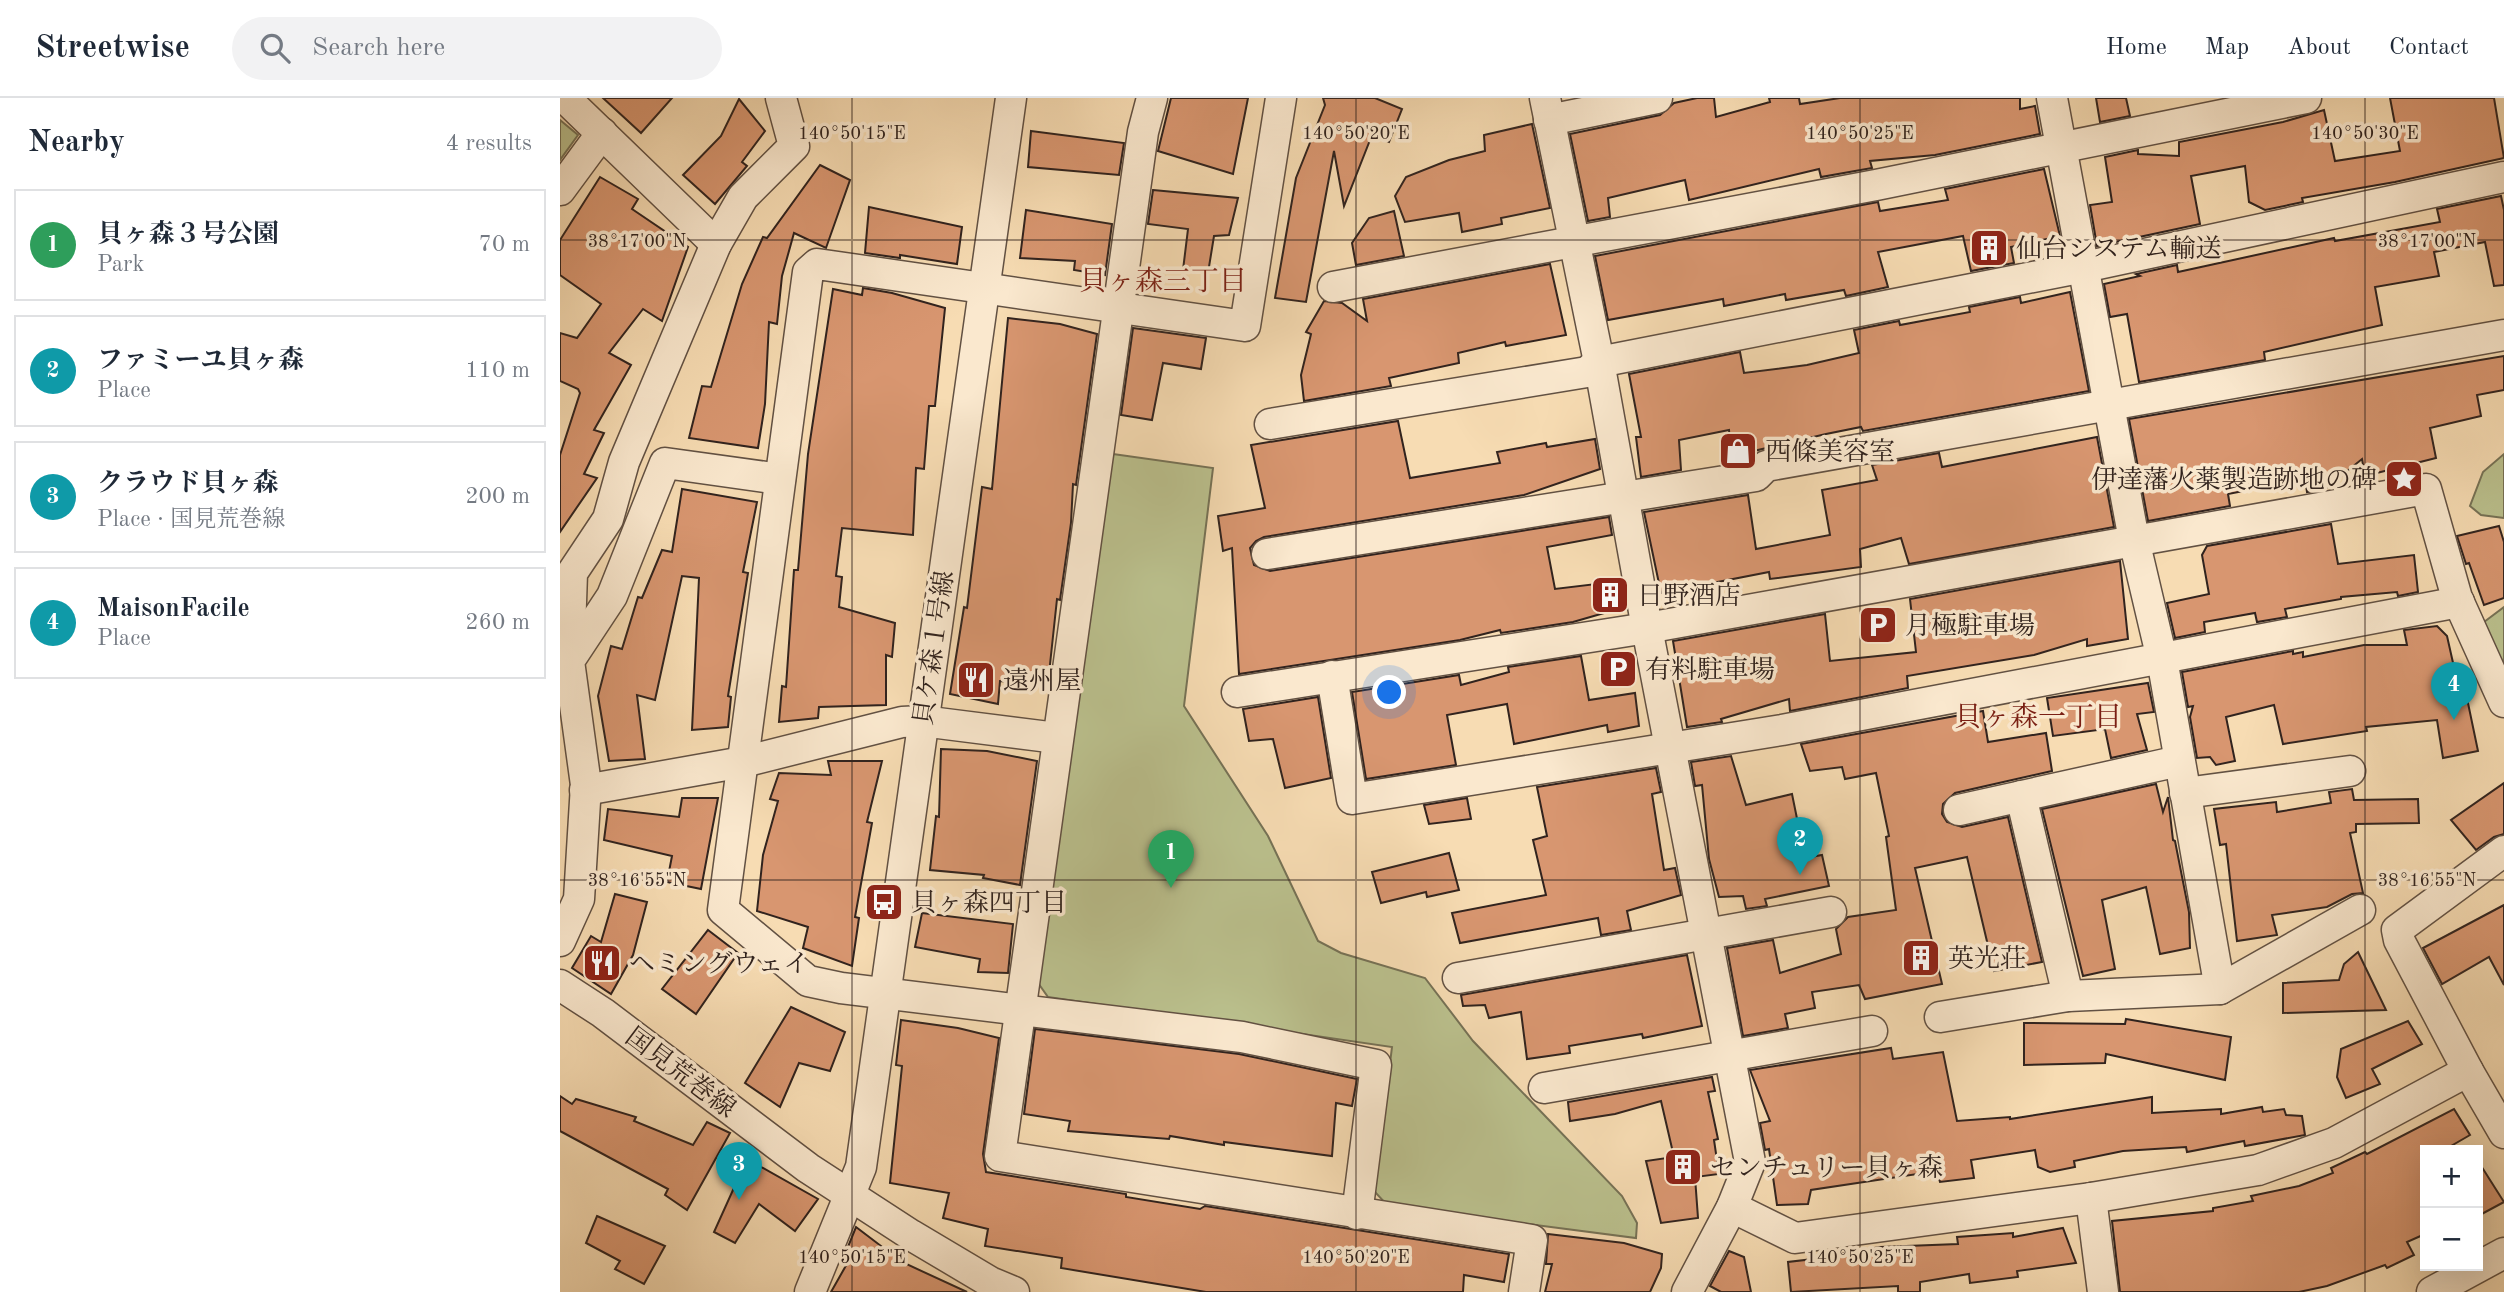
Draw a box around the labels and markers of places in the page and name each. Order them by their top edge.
building icon: 仙台システム輸送 [1968,227,2010,269]
place label: 仙台システム輸送 [2016,234,2221,263]
shop icon: 西條美容室 [1717,430,1759,472]
place label: 西條美容室 [1765,437,1895,466]
place icon: 伊達藩火薬製造跡地の碑 [2383,458,2425,500]
place label: 伊達藩火薬製造跡地の碑 [2091,466,2377,494]
building icon: 日野酒店 [1589,574,1631,616]
place label: 日野酒店 [1637,582,1741,610]
parking icon: 月極駐車場 [1857,604,1899,646]
place label: 月極駐車場 [1905,612,2035,640]
parking icon: 有料駐車場 [1597,648,1639,690]
place label: 有料駐車場 [1645,656,1775,684]
restaurant icon: 遠州屋 [955,659,997,701]
pin: 4 [2431,662,2477,720]
place label: 遠州屋 [1003,667,1081,695]
pin: 2 [1777,817,1823,875]
pin: 1 [1148,830,1194,888]
bus stop icon: 貝ヶ森四丁目 [863,881,905,923]
place label: 貝ヶ森四丁目 [911,889,1067,917]
building icon: 英光荘 [1900,937,1942,979]
restaurant icon: ヘミングウェイ [581,942,623,984]
place label: 英光荘 [1948,945,2026,973]
place label: ヘミングウェイ [629,950,809,978]
pin: 3 [716,1142,762,1200]
building icon: センチュリー貝ヶ森 [1662,1146,1704,1188]
place label: センチュリー貝ヶ森 [1710,1154,1943,1182]

